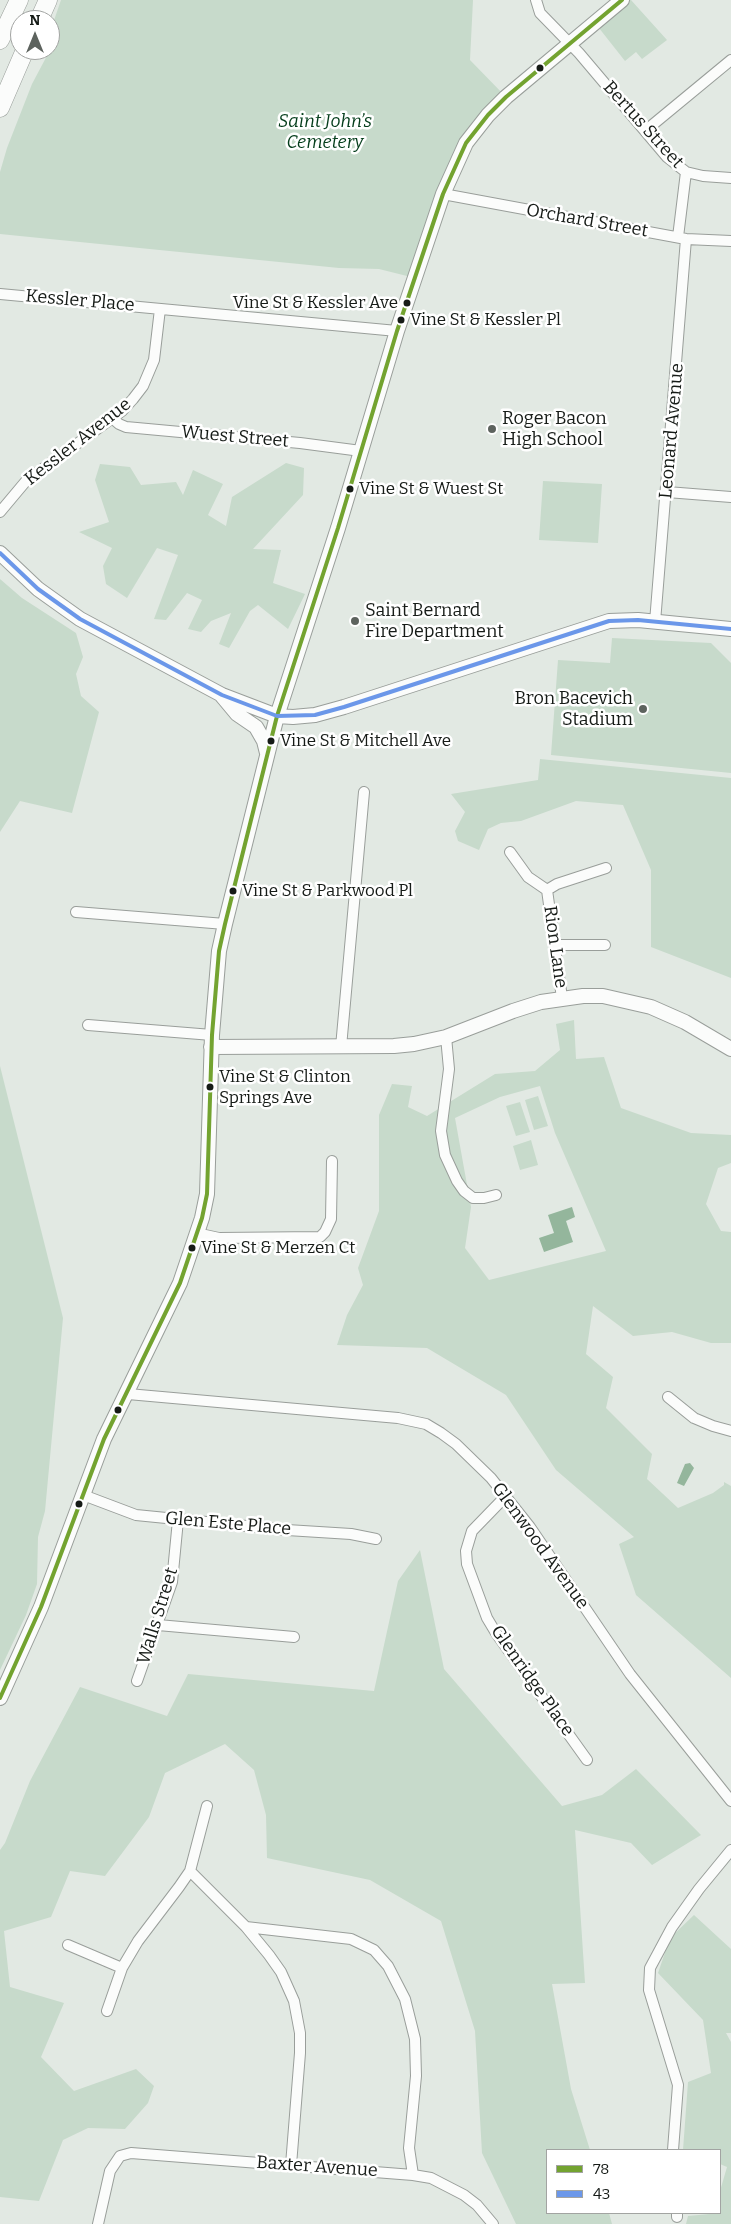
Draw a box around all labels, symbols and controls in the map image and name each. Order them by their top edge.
north arrow [10,10,60,60]
text: N [30,12,40,29]
unlabelled marker [535,63,545,73]
street label: Bertus Street [598,77,688,173]
park label: Saint John’s Cemetery [278,111,372,154]
street label: Orchard Street [524,200,650,242]
street label: Kessler Place [24,285,136,317]
place label: Vine St & Kessler Ave [233,293,398,313]
marker: Vine St & Kessler Ave [402,298,412,308]
place label: Vine St & Kessler Pl [410,310,561,330]
marker: Vine St & Kessler Pl [396,315,406,325]
street label: Leonard Avenue [655,362,689,500]
street label: Kessler Avenue [21,394,135,490]
place label: Roger Bacon High School [502,408,607,450]
street label: Wuest Street [180,422,290,452]
marker: Roger Bacon High School [486,423,498,435]
place label: Vine St & Wuest St [359,479,503,499]
marker: Vine St & Wuest St [345,484,355,494]
place label: Saint Bernard Fire Department [365,600,504,642]
marker: Saint Bernard Fire Department [349,615,361,627]
place label: Bron Bacevich Stadium [515,688,633,731]
marker: Bron Bacevich Stadium [637,703,649,715]
place label: Vine St & Mitchell Ave [280,731,451,751]
marker: Vine St & Mitchell Ave [266,736,276,746]
place label: Vine St & Parkwood Pl [242,881,413,901]
marker: Vine St & Parkwood Pl [228,886,238,896]
street label: Rion Lane [539,904,571,990]
place label: Vine St & Clinton Springs Ave [219,1067,351,1107]
marker: Vine St & Clinton Springs Ave [205,1082,215,1092]
place label: Vine St & Merzen Ct [201,1238,355,1258]
marker: Vine St & Merzen Ct [187,1243,197,1253]
unlabelled marker [113,1405,123,1415]
street label: Glenwood Avenue [487,1478,593,1614]
unlabelled marker [74,1499,84,1509]
street label: Glen Este Place [164,1508,292,1540]
street label: Walls Street [133,1565,183,1667]
street label: Glenridge Place [486,1621,578,1741]
legend [546,2149,721,2214]
street label: Baxter Avenue [256,2152,378,2182]
text: 78 [593,2160,609,2178]
text: 43 [593,2185,610,2203]

